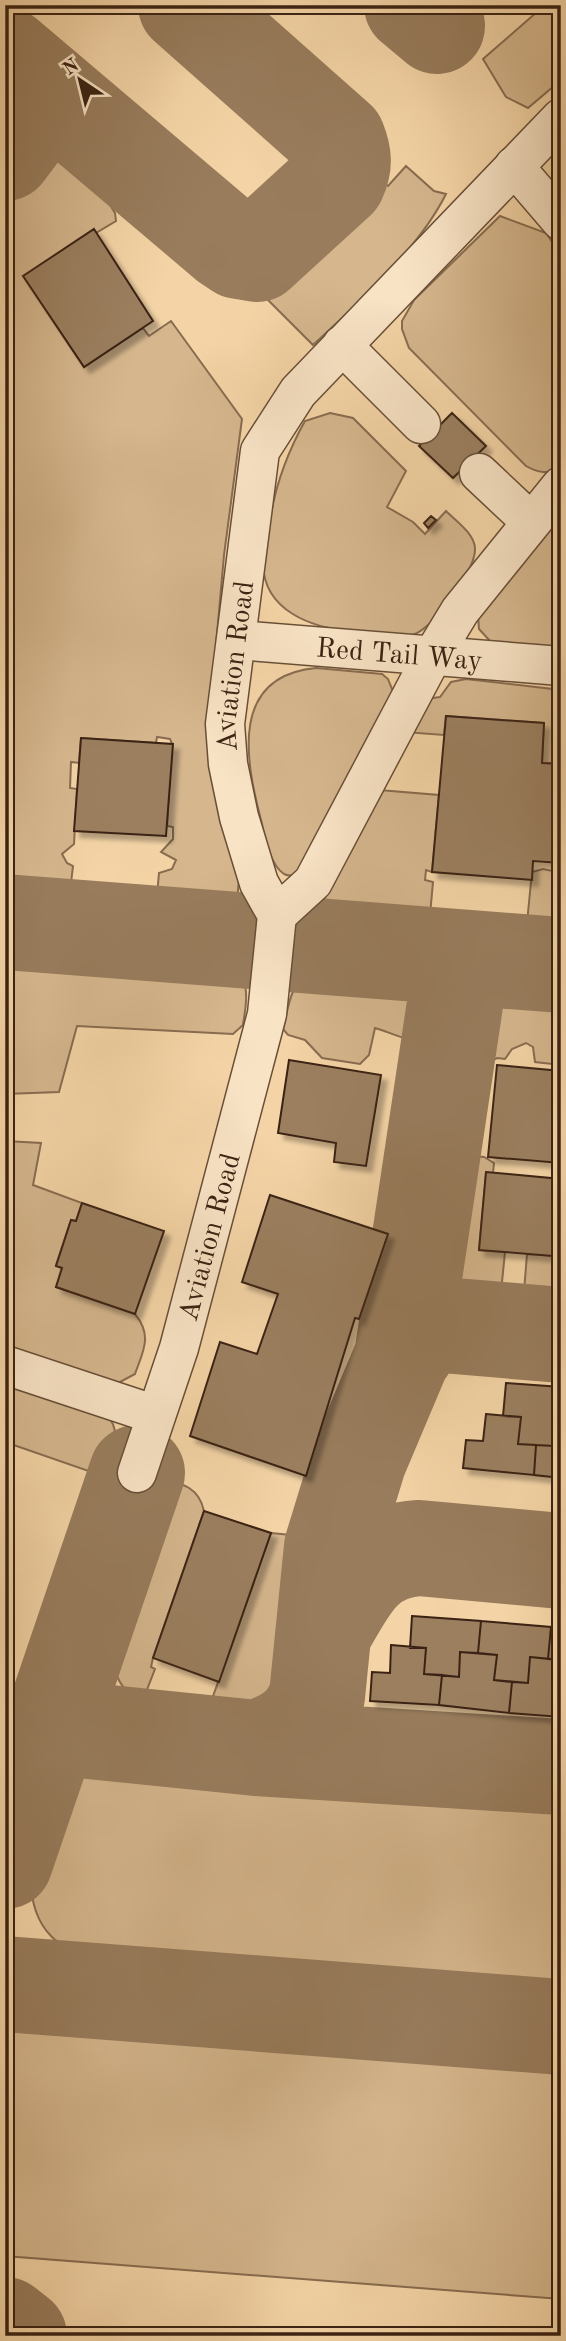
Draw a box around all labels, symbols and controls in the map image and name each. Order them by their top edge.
north arrow [46,46,116,116]
text: N [60,56,83,80]
street label: Aviation Road [214,579,260,753]
street label: Red Tail Way [315,635,484,677]
street label: Aviation Road [176,1150,247,1324]

